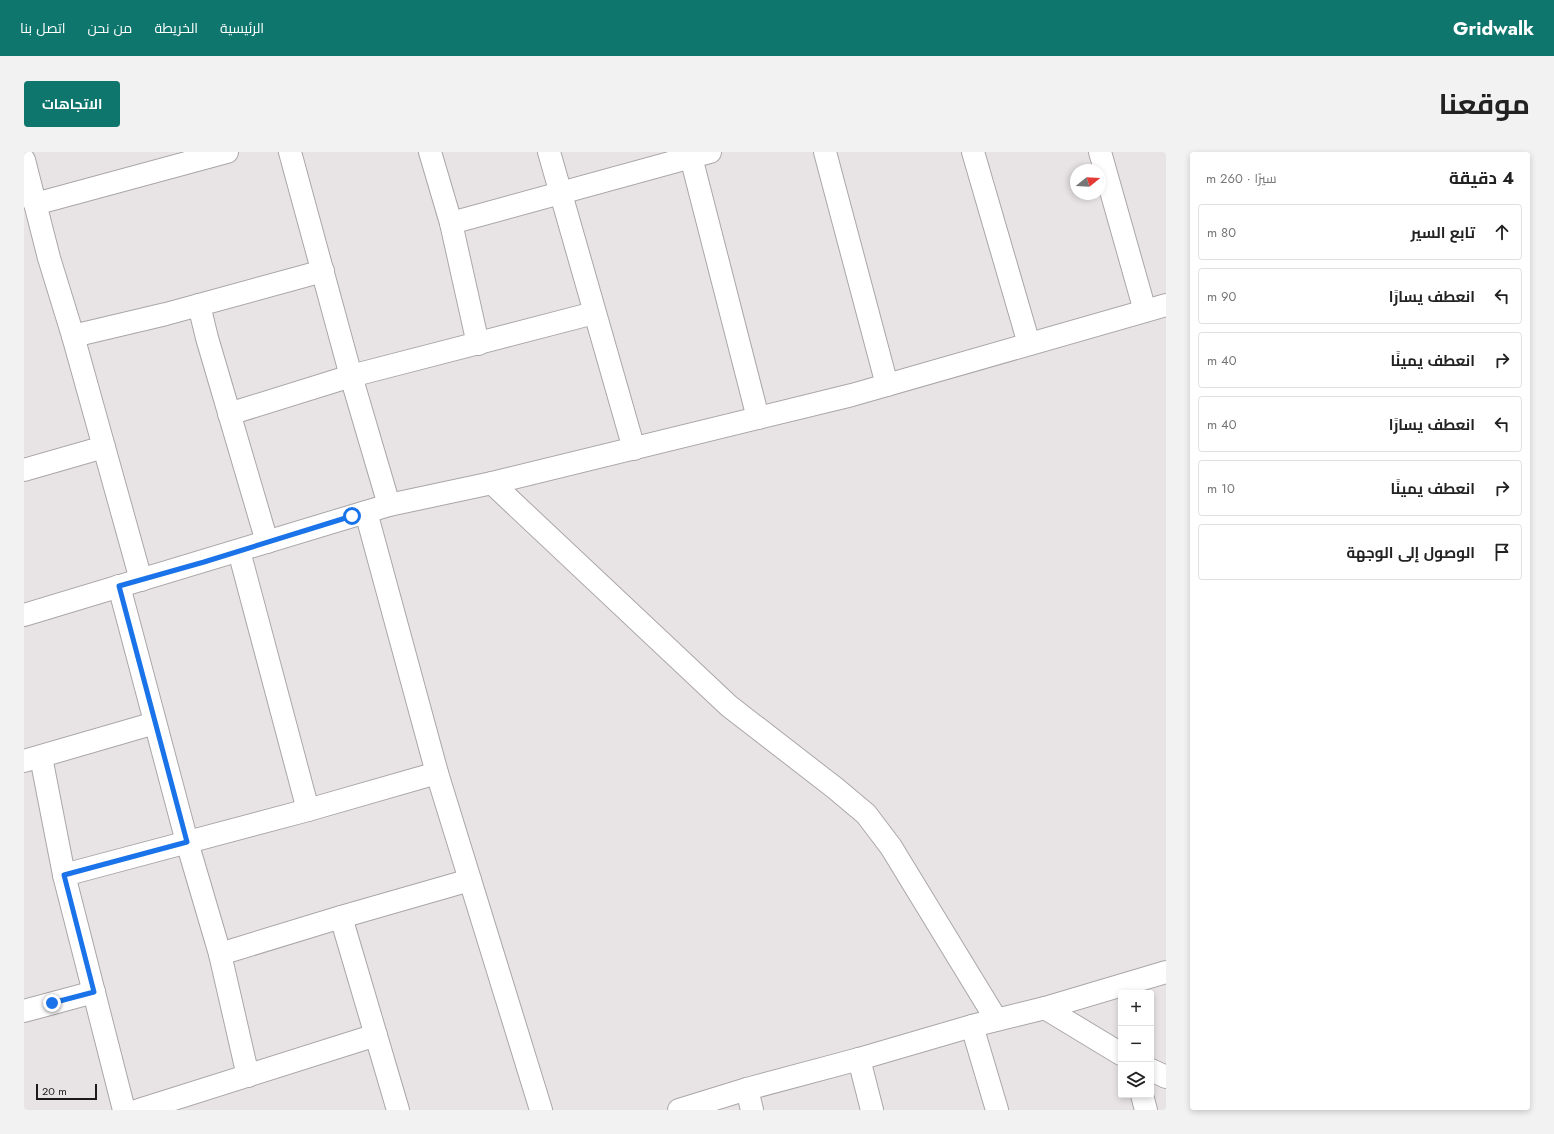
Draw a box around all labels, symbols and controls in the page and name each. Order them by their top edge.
text: Gridwalk [1453,15,1534,42]
text: اتصل بنا [20,18,65,38]
text: من نحن [87,18,132,38]
text: الخريطة [154,18,198,38]
text: الرئيسية [220,18,264,38]
button: الاتجاهات [24,81,120,127]
text: موقعنا [1439,84,1530,125]
north arrow [1070,164,1106,200]
text: 4 دقيقة [1449,166,1514,190]
text: سيرًا · 260 m [1206,169,1276,188]
icon: ahead [1491,221,1513,243]
text: تابع السير [1411,222,1475,244]
text: 80 m [1207,223,1236,242]
icon: left [1491,285,1513,307]
text: انعطف يسارًا [1389,286,1475,308]
text: 90 m [1207,287,1236,306]
icon: right [1491,349,1513,371]
text: انعطف يمينًا [1391,350,1475,372]
text: 40 m [1207,351,1236,370]
icon: left [1491,413,1513,435]
text: انعطف يسارًا [1389,414,1475,436]
text: 40 m [1207,415,1236,434]
icon: right [1491,477,1513,499]
text: انعطف يمينًا [1391,478,1475,500]
text: 10 m [1207,479,1235,498]
route start [343,507,361,525]
icon: arrive [1491,541,1513,563]
text: الوصول إلى الوجهة [1346,542,1475,564]
map controls [1118,990,1154,1098]
button: + [1118,990,1154,1026]
route end [43,994,61,1012]
button: − [1118,1026,1154,1062]
button: layers [1118,1062,1154,1098]
scale bar [36,1082,97,1101]
text: 20 m [42,1083,67,1099]

